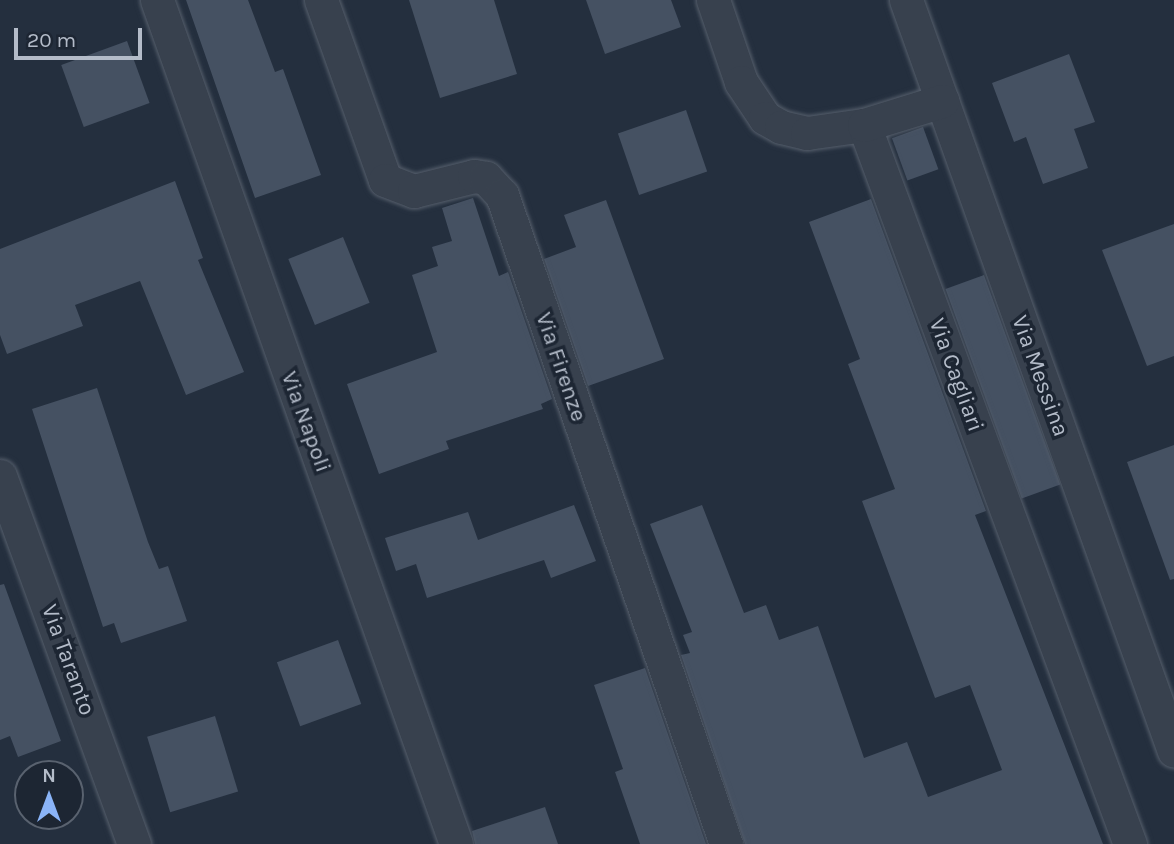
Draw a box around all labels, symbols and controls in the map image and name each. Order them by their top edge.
scale bar [18,14,145,58]
text: 20 m [27,28,76,52]
street label: Via Firenze [529,309,593,425]
street label: Via Messina [1005,312,1075,440]
street label: Via Cagliari [923,314,989,436]
street label: Via Napoli [275,368,337,476]
street label: Via Taranto [35,601,101,719]
north arrow [14,760,84,830]
text: N [42,765,56,787]

